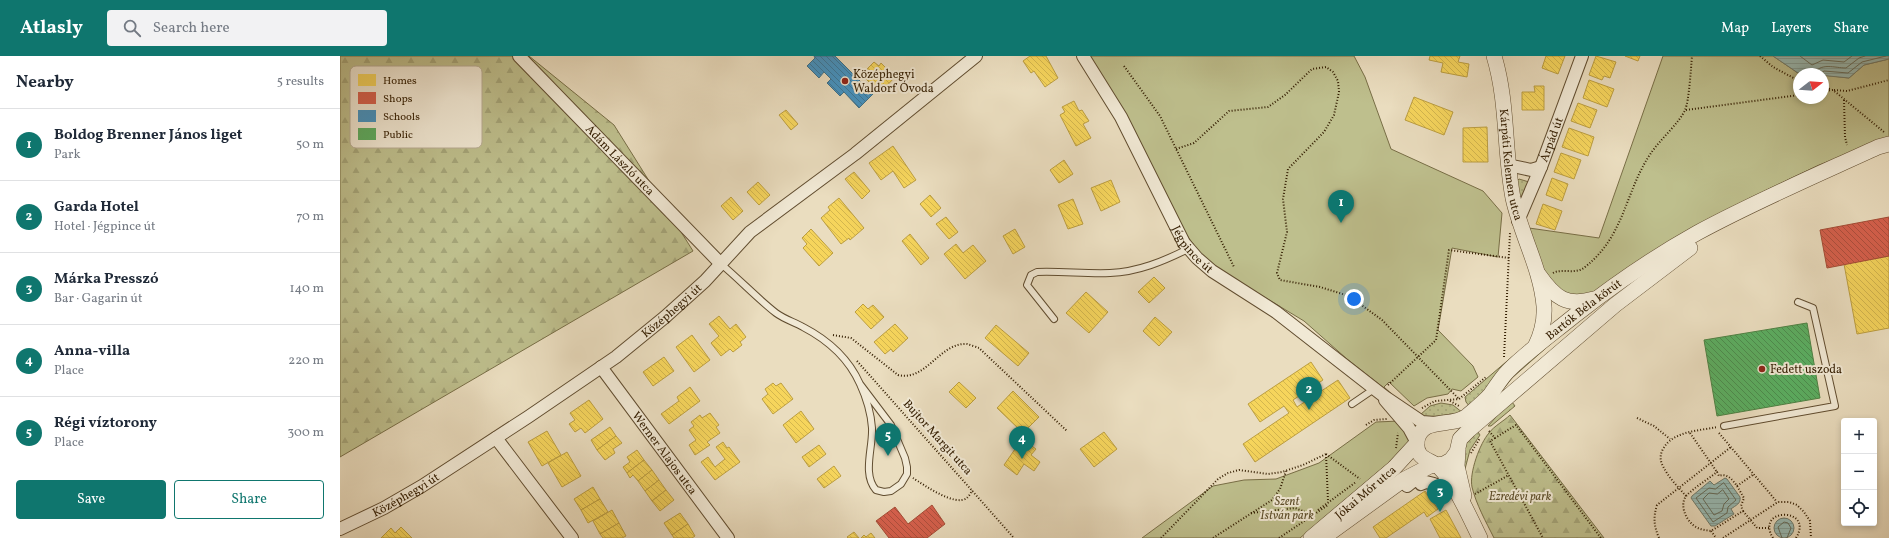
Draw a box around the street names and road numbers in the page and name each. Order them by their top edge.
street label: Kárpáti Kelemen utca [1495,108,1526,223]
street label: Árpád út [1536,115,1568,164]
street label: Ádám László utca [581,121,657,199]
street label: Jégpince út [1168,223,1216,278]
street label: Bartók Béla körút [1543,276,1625,344]
street label: Középhegyi út [639,281,706,342]
street label: Bujtor Margit utca [899,397,975,479]
street label: Werner Alajos utca [628,409,700,498]
street label: Jókai Mór utca [1332,462,1400,524]
street label: Középhegyi út [370,470,443,521]

